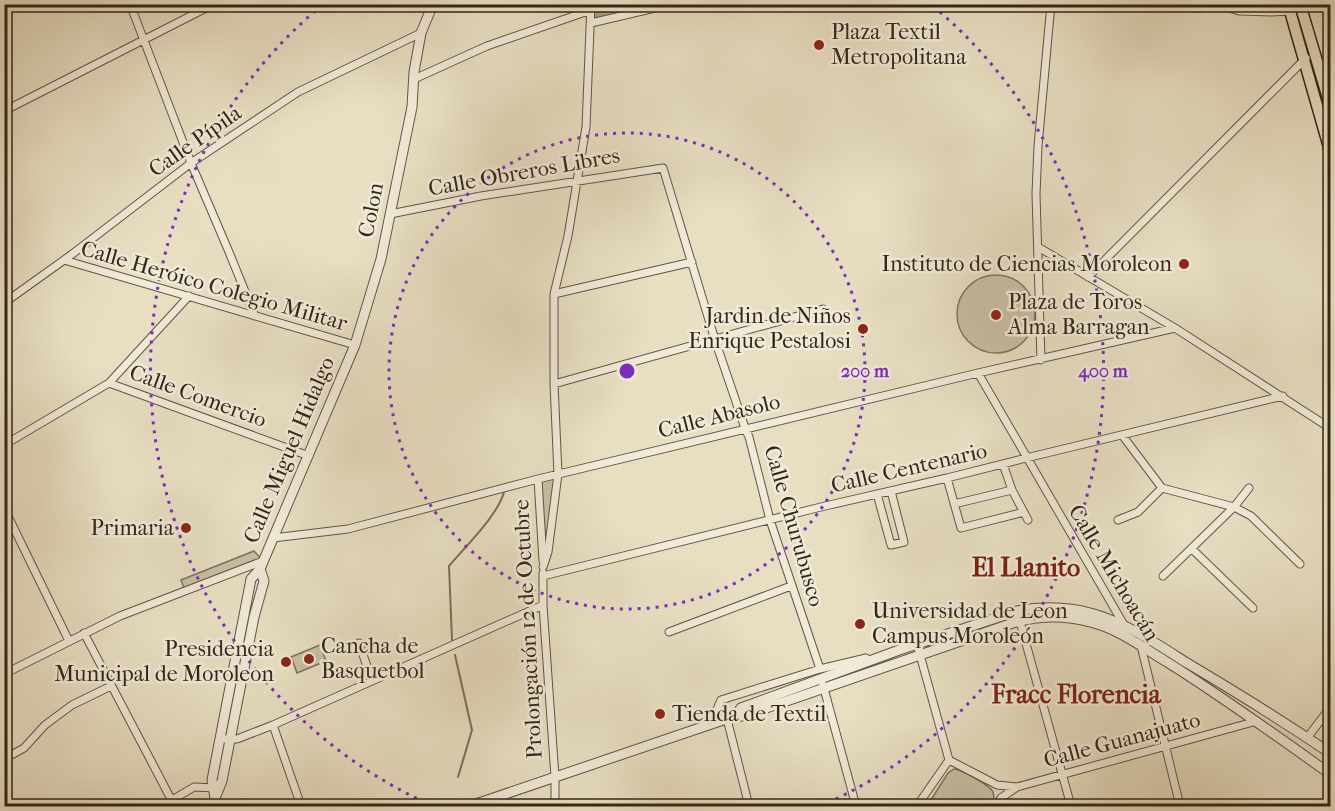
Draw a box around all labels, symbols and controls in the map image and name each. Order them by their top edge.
place label: Plaza Textil Metropolitana [831,19,967,70]
marker: Plaza Textil Metropolitana [812,38,826,52]
street label: Calle Pípila [144,99,247,182]
street label: Calle Obreros Libres [426,142,622,202]
street label: Colon [353,180,389,240]
street label: Calle Heróico Colegio Militar [78,235,351,337]
place label: Instituto de Ciencias Moroleon [881,251,1172,277]
marker: Instituto de Ciencias Moroleon [1177,257,1191,271]
place label: Plaza de Toros Alma Barragan [1007,289,1150,340]
place label: Jardin de Niños Enrique Pestalosi [688,303,851,354]
marker: Plaza de Toros Alma Barragan [989,308,1003,322]
marker: Jardin de Niños Enrique Pestalosi [856,322,870,336]
street label: Calle Miguel Hidalgo [238,353,340,547]
street label: Calle Comercio [126,359,270,433]
centre of rings [617,361,637,381]
text: 200 m [841,361,890,382]
text: 400 m [1077,361,1129,382]
street label: Calle Abasolo [655,388,783,444]
street label: Calle Centenario [828,437,990,499]
street label: Calle Churubusco [759,442,829,610]
street label: Prolongación 12 de Octubre [508,498,548,759]
street label: Calle Michoacán [1063,500,1165,646]
place label: Primaria [90,515,175,541]
marker: Primaria [179,521,193,535]
district label: El Llanito [972,552,1080,583]
place label: Universidad de Leon Campus Moroleón [872,598,1068,649]
marker: Universidad de Leon Campus Moroleón [853,617,867,631]
place label: Cancha de Basquetbol [321,633,425,684]
place label: Presidencia Municipal de Moroleon [54,636,275,687]
marker: Cancha de Basquetbol [302,652,316,666]
marker: Presidencia Municipal de Moroleon [279,655,293,669]
district label: Fracc Florencia [990,679,1162,710]
place label: Tienda de Textil [672,701,826,727]
marker: Tienda de Textil [653,707,667,721]
street label: Calle Guanajuato [1041,707,1203,773]

